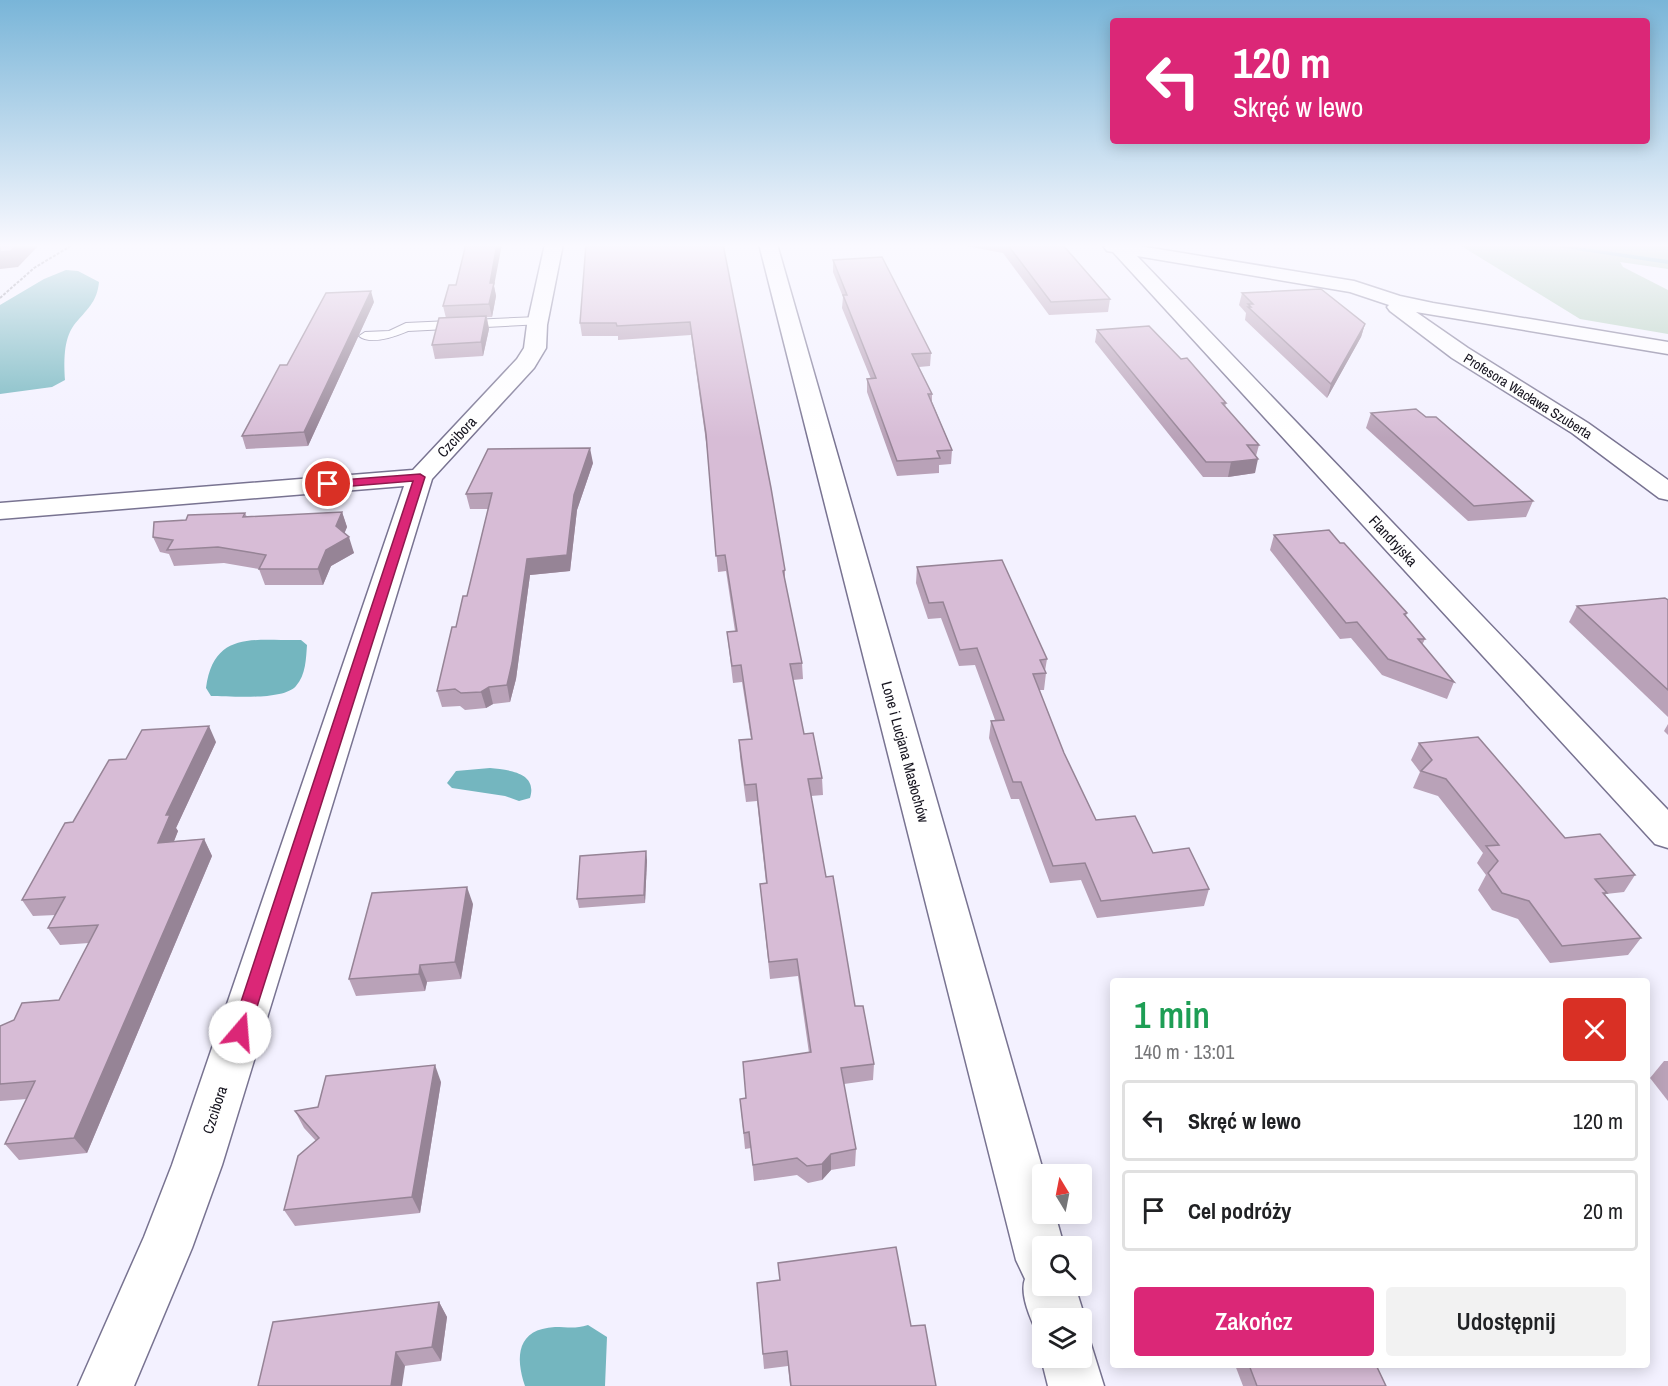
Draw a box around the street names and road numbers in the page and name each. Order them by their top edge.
street label: Profesora Wacława Szuberta [1460,349,1596,443]
street label: Czcibora [432,411,481,462]
street label: Flandryjska [1364,511,1423,571]
street label: Lone i Lucjana Masłochów [876,679,935,825]
street label: Czcibora [197,1083,232,1136]

